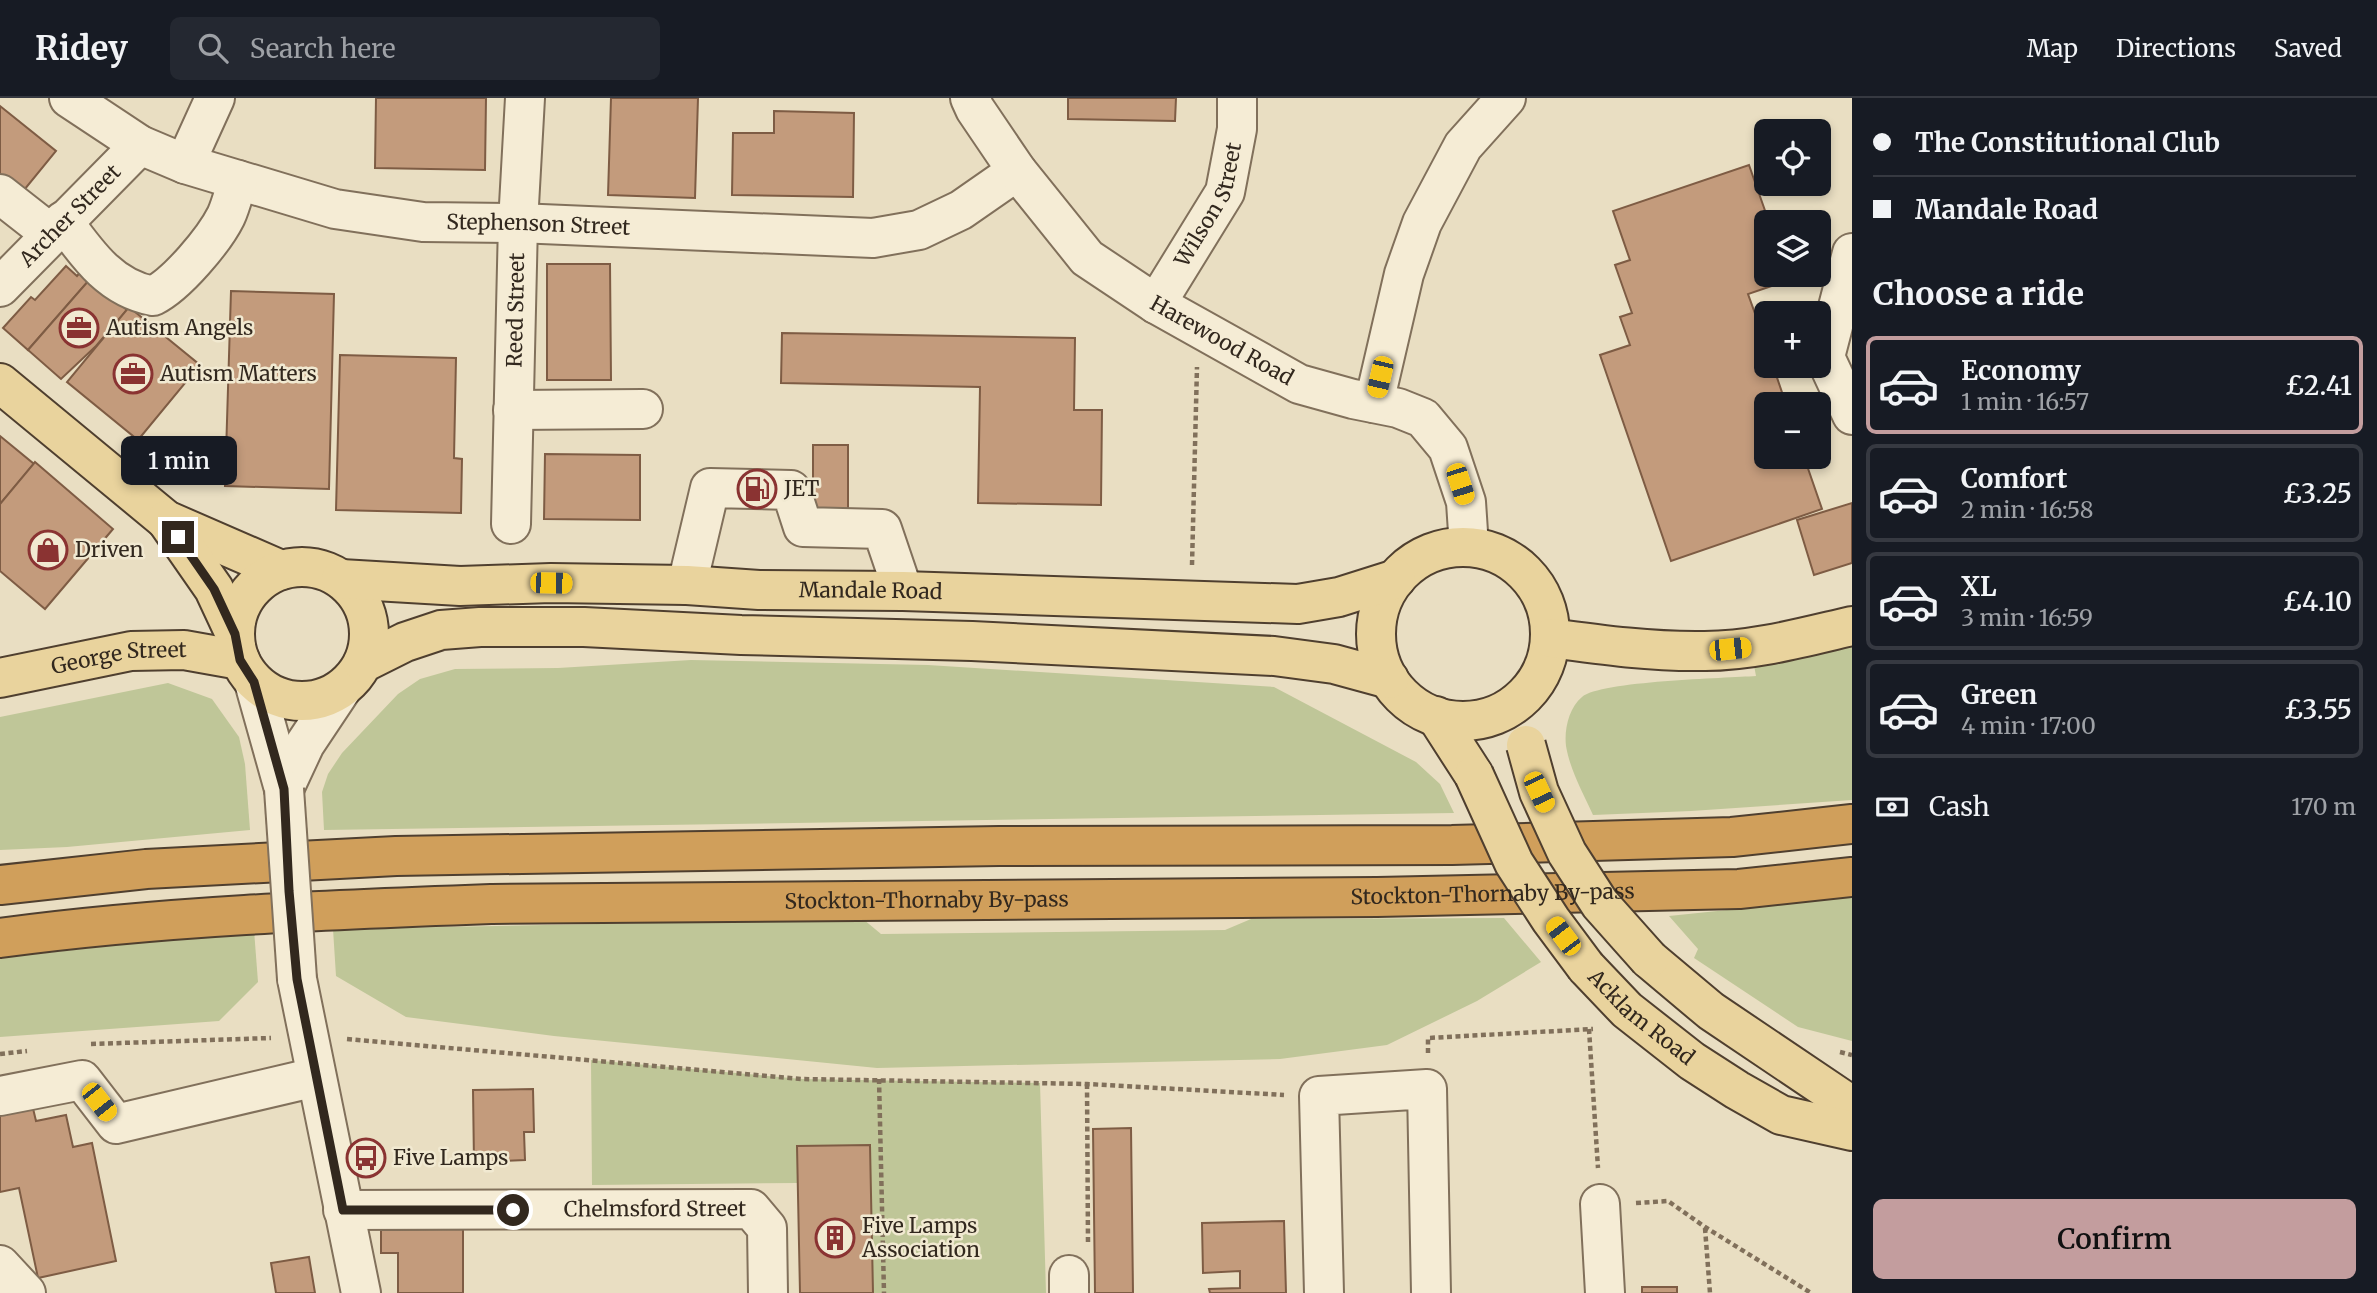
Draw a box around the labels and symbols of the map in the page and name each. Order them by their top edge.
street label: Wilson Street [1168,140,1247,272]
street label: Archer Street [13,158,126,273]
street label: Stephenson Street [446,208,631,241]
street label: Reed Street [501,252,530,368]
street label: Harewood Road [1146,290,1299,391]
office icon: Autism Angels [58,307,100,349]
place label: Autism Angels [105,314,253,341]
office icon: Autism Matters [112,353,154,395]
car [1366,354,1395,400]
place label: Autism Matters [159,360,317,387]
callout: 1 min [120,436,236,484]
car [1444,461,1477,507]
fuel station icon: JET [736,468,778,510]
place label: JET [783,475,820,502]
route end [162,521,194,553]
shop icon: Driven [27,529,69,571]
place label: Driven [75,536,143,563]
car [530,572,573,594]
street label: Mandale Road [799,576,943,605]
street label: George Street [49,636,187,680]
car [1709,636,1752,662]
car [1521,769,1558,815]
street label: Stockton-Thornaby By-pass [1350,877,1635,910]
street label: Stockton-Thornaby By-pass [784,885,1069,915]
car [1542,913,1585,959]
street label: Acklam Road [1582,963,1701,1071]
car [78,1079,121,1125]
bus stop icon: Five Lamps [345,1137,387,1179]
place label: Five Lamps [393,1144,508,1171]
route start [497,1194,529,1226]
street label: Chelmsford Street [564,1195,746,1222]
place label: Five Lamps Association [861,1212,980,1263]
building icon: Five Lamps Association [814,1217,856,1259]

